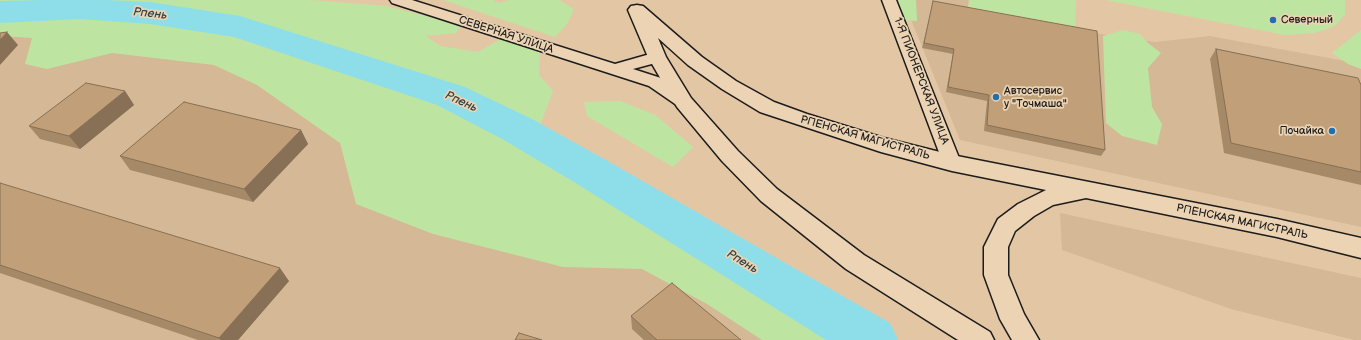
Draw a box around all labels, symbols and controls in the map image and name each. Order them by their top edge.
water label: Рпень [132,5,168,23]
street label: СЕВЕРНАЯ УЛИЦА [457,13,555,57]
place label: Северный [1281,13,1333,27]
marker: Северный [1268,15,1278,25]
street label: 1-Я ПИОНЕРСКАЯ УЛИЦА [891,16,951,146]
place label: Автосервис у "Точмаша" [1004,84,1067,110]
water label: Рпень [443,89,479,115]
marker: Автосервис у "Точмаша" [991,92,1001,102]
street label: РПЕНСКАЯ МАГИСТРАЛЬ [799,113,931,163]
place label: Почайка [1279,124,1324,138]
marker: Почайка [1327,126,1337,136]
street label: РПЕНСКАЯ МАГИСТРАЛЬ [1175,202,1309,242]
water label: Рпень [724,247,760,277]

